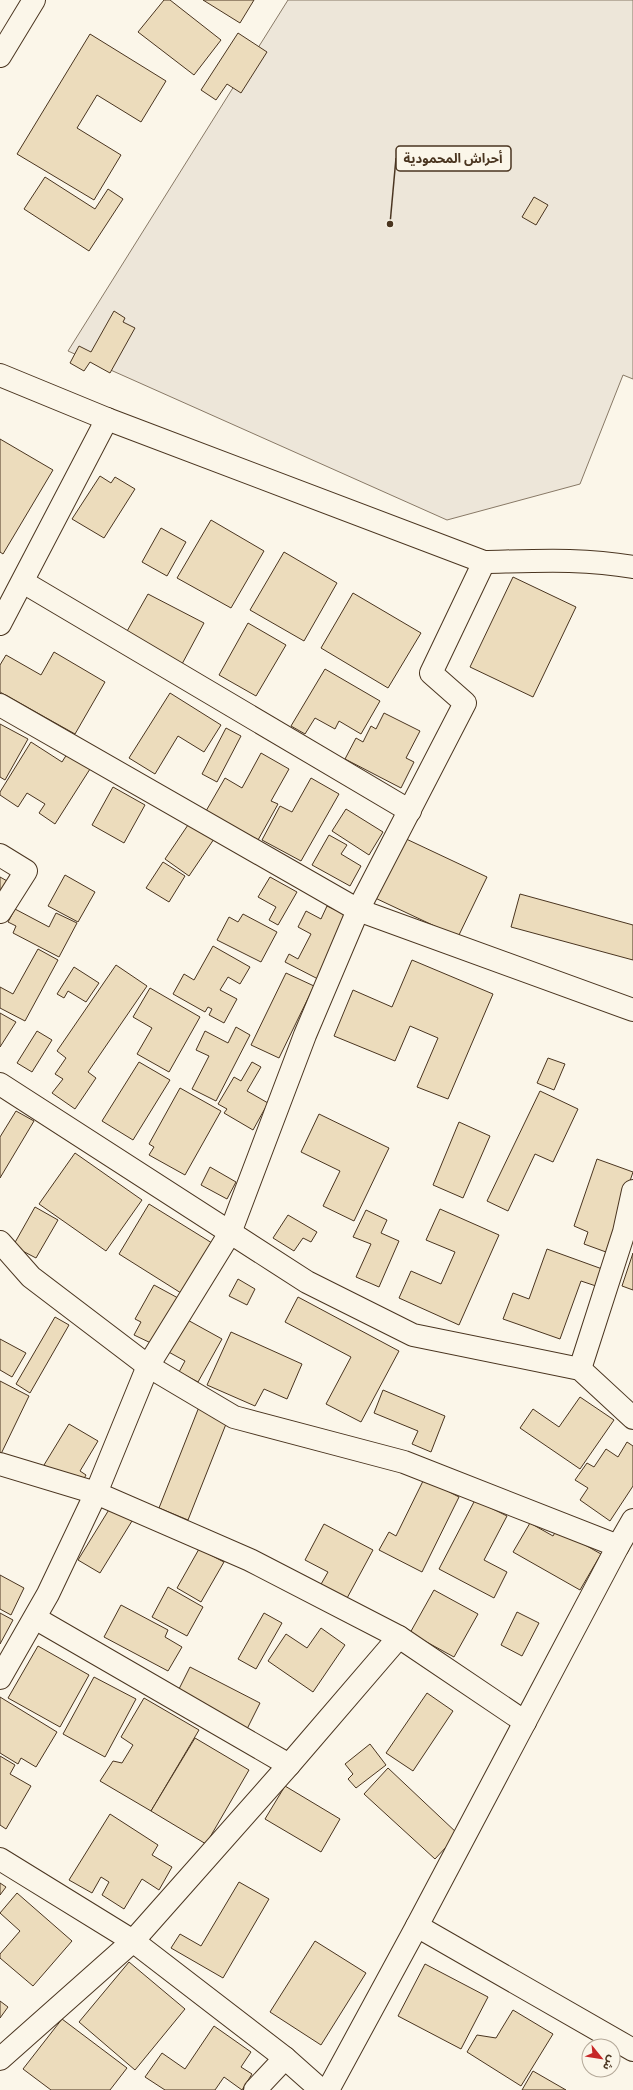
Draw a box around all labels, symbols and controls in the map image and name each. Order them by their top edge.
callout: أحراش المحمودية [396,146,511,171]
text: أحراش المحمودية [404,150,503,166]
north arrow [581,2038,621,2078]
text: ش [600,2053,619,2073]

